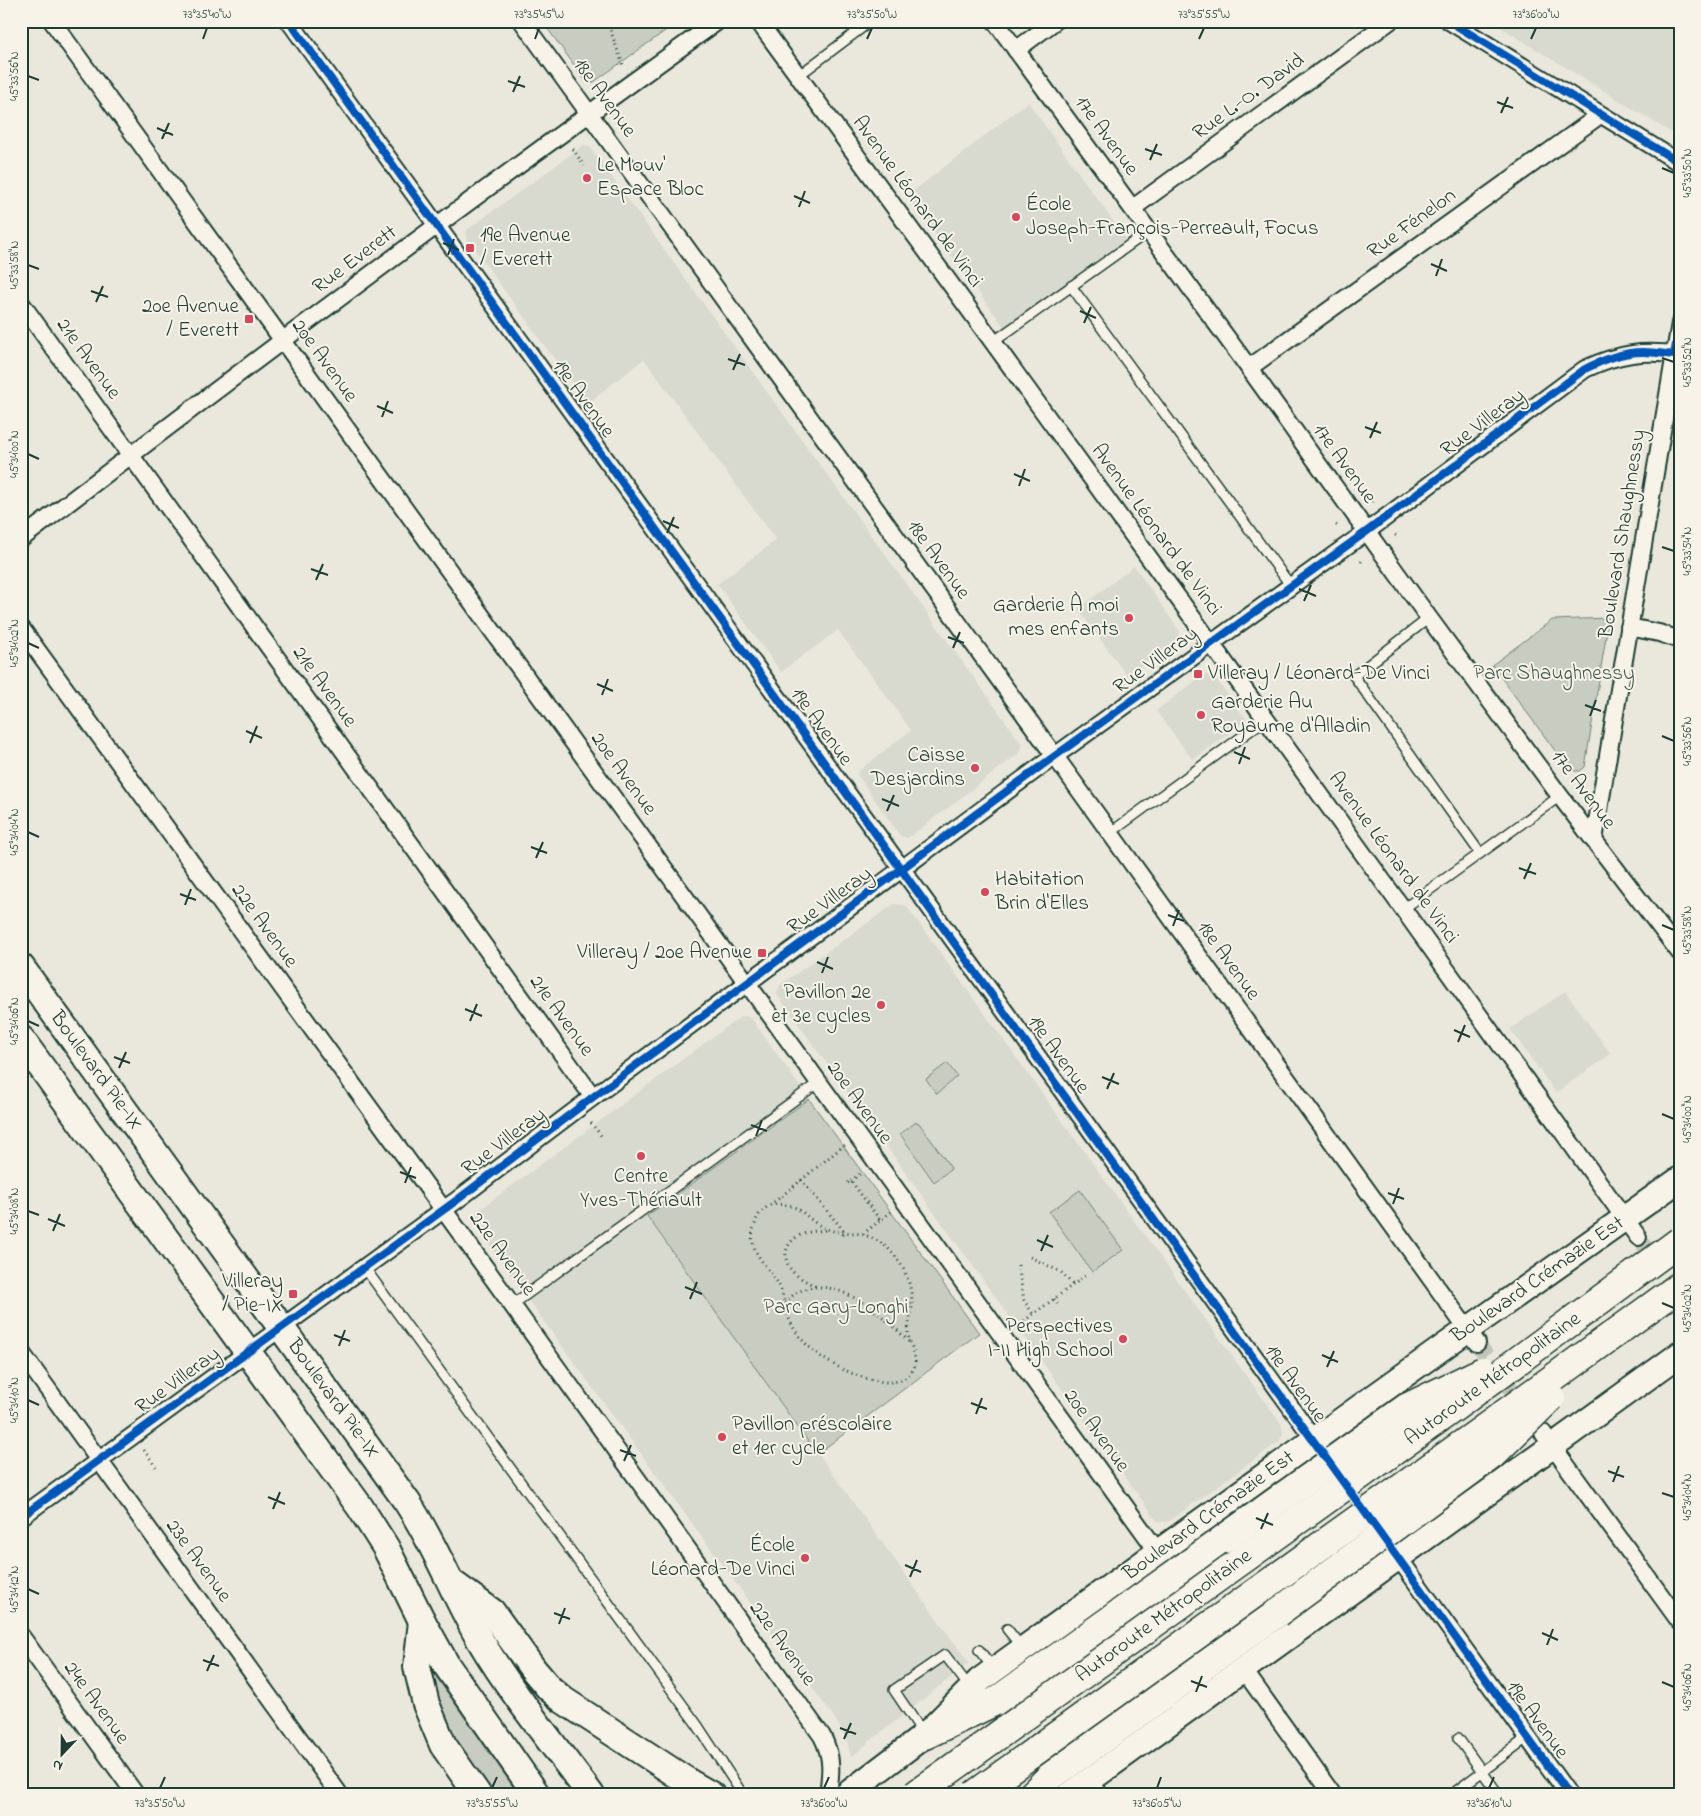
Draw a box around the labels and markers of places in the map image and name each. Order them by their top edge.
place label: Le Mouv' Espace Bloc [597,151,704,205]
marker: Le Mouv' Espace Bloc [581,172,593,184]
place label: École Joseph-François-Perreault, Focus [1026,190,1319,244]
marker: École Joseph-François-Perreault, Focus [1010,211,1022,223]
place label: 19e Avenue / Everett [480,221,571,275]
marker: 19e Avenue / Everett [464,242,476,254]
place label: 20e Avenue / Everett [142,292,240,346]
marker: 20e Avenue / Everett [243,313,255,325]
place label: Garderie À moi mes enfants [993,591,1119,645]
marker: Garderie À moi mes enfants [1123,612,1135,624]
place label: Villeray / Léonard-De Vinci [1207,659,1430,691]
marker: Villeray / Léonard-De Vinci [1192,668,1204,680]
place label: Garderie Au Royaume d'Alladin [1211,688,1371,744]
marker: Garderie Au Royaume d'Alladin [1195,709,1207,721]
place label: Caisse Desjardins [870,741,966,795]
marker: Caisse Desjardins [969,762,981,774]
place label: Habitation Brin d'Elles [994,865,1089,919]
marker: Habitation Brin d'Elles [979,886,991,898]
place label: Villeray / 20e Avenue [576,938,753,970]
marker: Villeray / 20e Avenue [756,947,768,959]
place label: Pavillon 2e et 3e cycles [771,978,872,1034]
marker: Pavillon 2e et 3e cycles [875,999,887,1011]
marker: Centre Yves-Thériault [635,1150,647,1162]
place label: Centre Yves-Thériault [580,1162,702,1216]
place label: Villeray / Pie-IX [221,1267,283,1321]
marker: Villeray / Pie-IX [287,1288,299,1300]
place label: Perspectives I-II High School [988,1312,1113,1368]
marker: Perspectives I-II High School [1117,1333,1129,1345]
place label: Pavillon préscolaire et 1er cycle [732,1410,893,1466]
marker: Pavillon préscolaire et 1er cycle [716,1431,728,1443]
place label: École Léonard-De Vinci [651,1531,796,1585]
marker: École Léonard-De Vinci [799,1552,811,1564]

